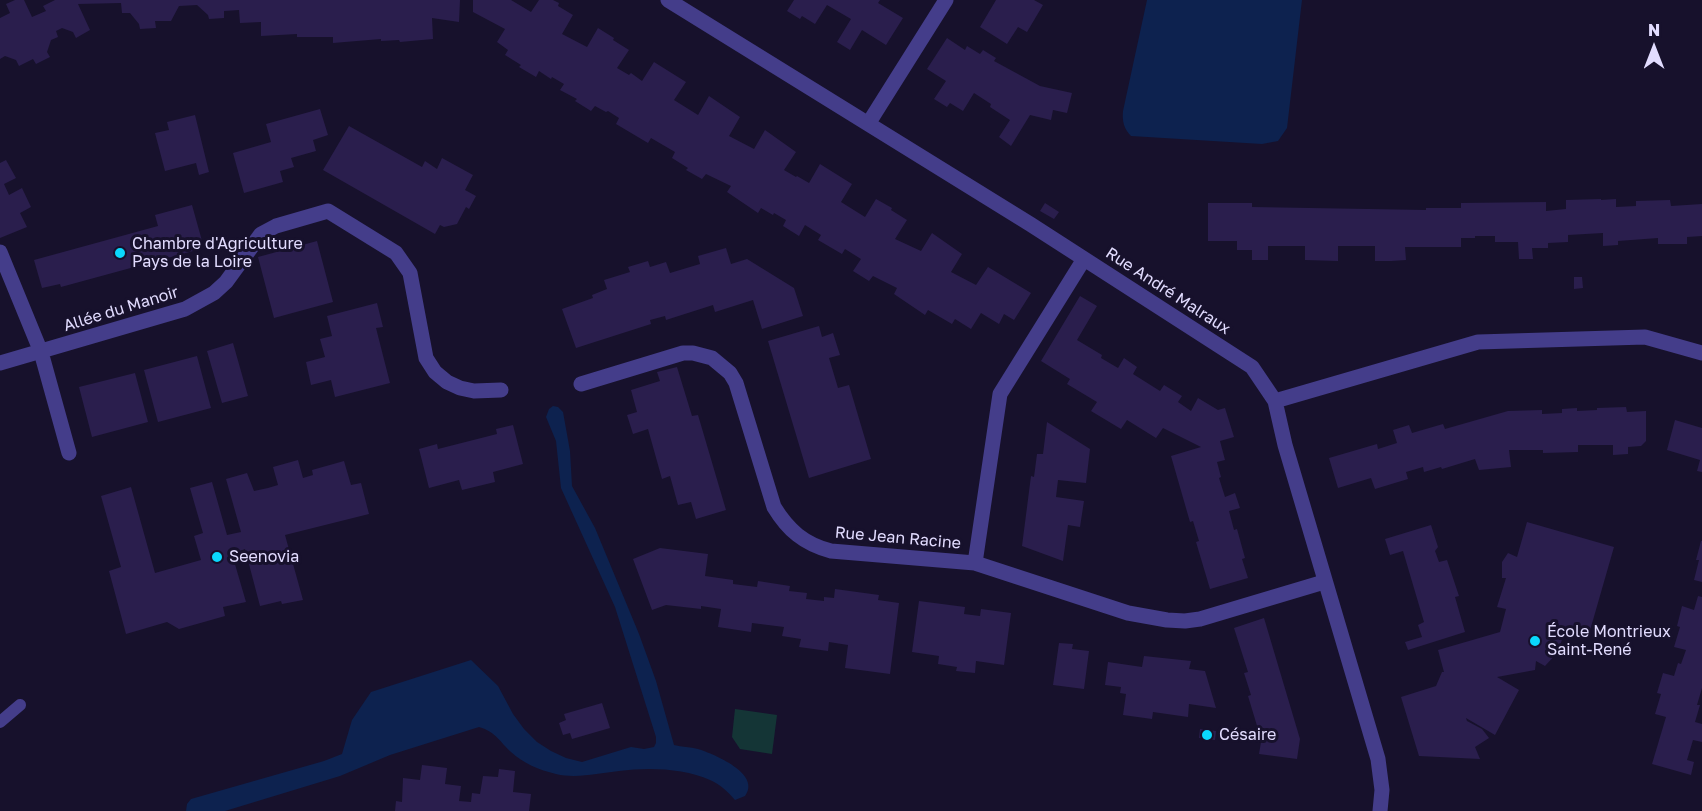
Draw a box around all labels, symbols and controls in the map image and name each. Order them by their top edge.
north arrow [1624,18,1684,78]
text: N [1648,20,1660,40]
place label: Chambre d'Agriculture Pays de la Loire [132,234,303,272]
street label: Rue André Malraux [1102,244,1234,338]
marker: Chambre d'Agriculture Pays de la Loire [113,246,127,260]
street label: Allée du Manoir [61,282,181,336]
street label: Rue Jean Racine [834,523,962,553]
place label: Seenovia [229,547,299,567]
marker: Seenovia [210,550,224,564]
place label: École Montrieux Saint-René [1547,622,1671,660]
marker: École Montrieux Saint-René [1528,634,1542,648]
place label: Césaire [1219,725,1276,745]
marker: Césaire [1200,728,1214,742]

